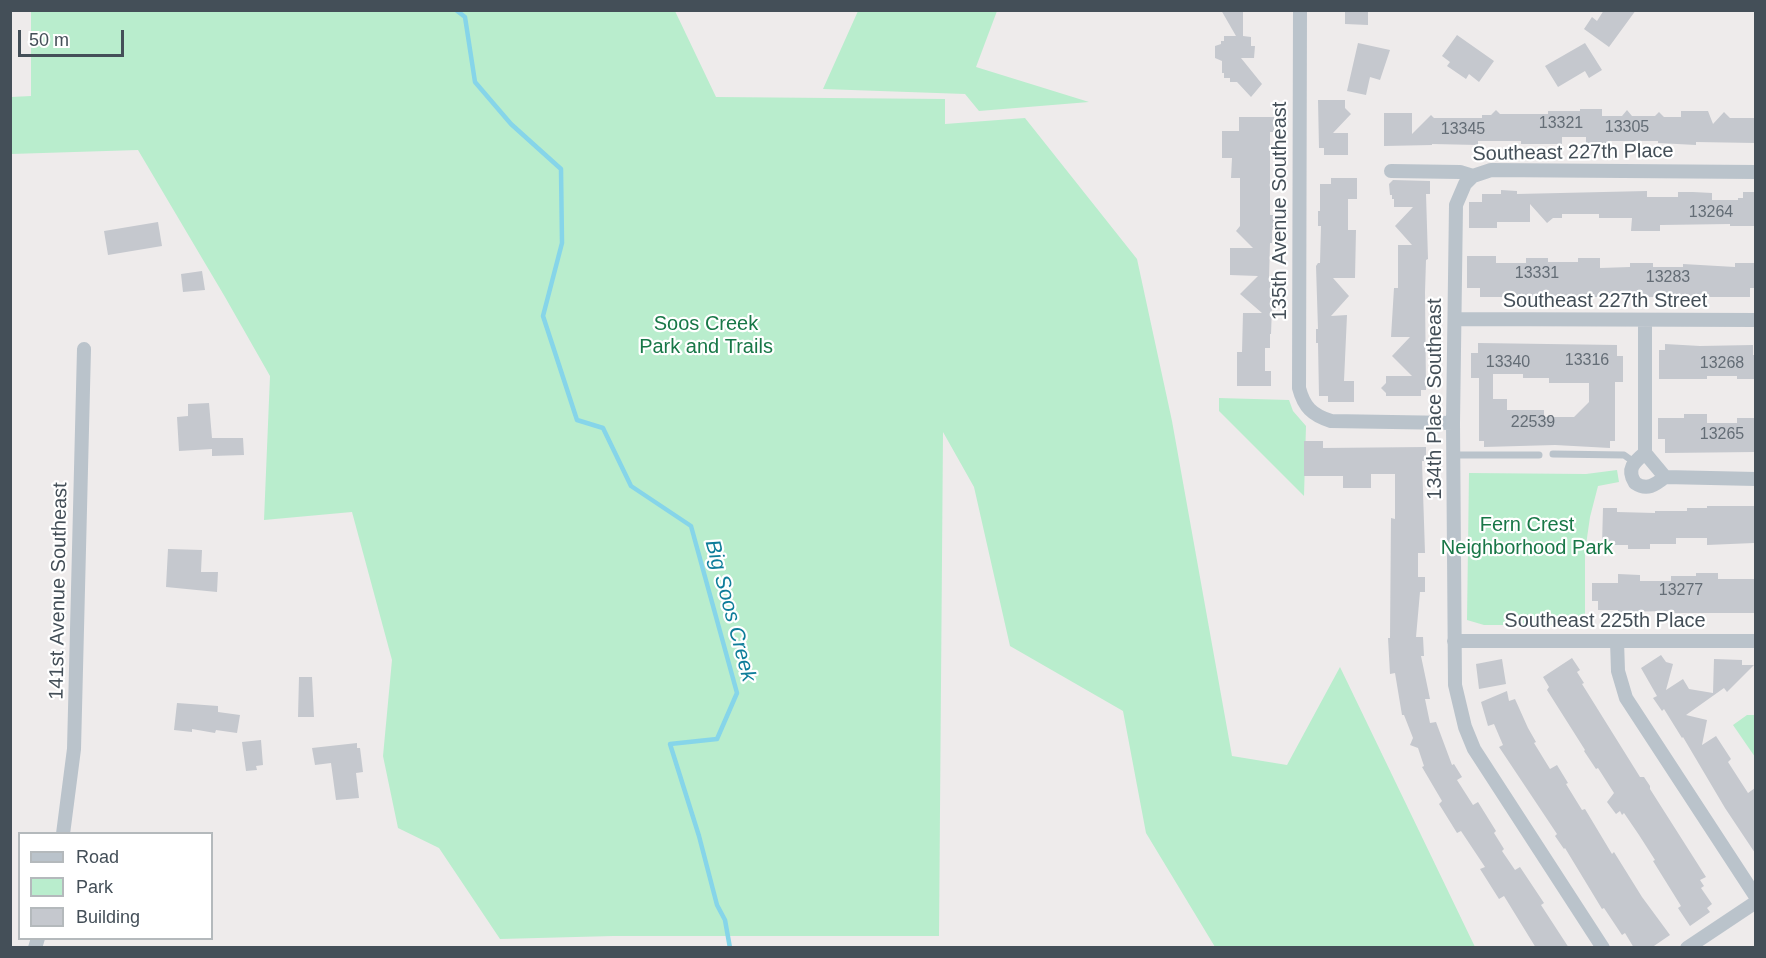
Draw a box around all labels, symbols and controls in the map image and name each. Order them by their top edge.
scale bar [21,18,128,56]
text: 50 m [29,30,69,50]
street label: 135th Avenue Southeast [1268,102,1292,320]
house number: 13321 [1539,114,1583,134]
house number: 13305 [1605,118,1649,138]
house number: 13345 [1441,120,1485,140]
street label: Southeast 227th Place [1472,139,1674,167]
house number: 13264 [1689,203,1733,223]
house number: 13331 [1515,264,1559,284]
house number: 13283 [1646,268,1690,288]
street label: Southeast 227th Street [1503,289,1707,313]
street label: 134th Place Southeast [1423,298,1447,500]
park label: Soos Creek Park and Trails [639,312,773,359]
house number: 13316 [1565,351,1609,371]
house number: 13340 [1486,353,1530,373]
house number: 13268 [1700,354,1744,374]
house number: 22539 [1511,413,1555,433]
house number: 13265 [1700,425,1744,445]
street label: 141st Avenue Southeast [45,482,73,700]
park label: Fern Crest Neighborhood Park [1441,513,1613,560]
water label: Big Soos Creek [699,537,761,685]
house number: 13277 [1659,581,1703,601]
street label: Southeast 225th Place [1504,609,1706,633]
legend [18,832,213,940]
text: Road [76,847,119,867]
text: Park [76,877,113,897]
text: Building [76,907,140,927]

